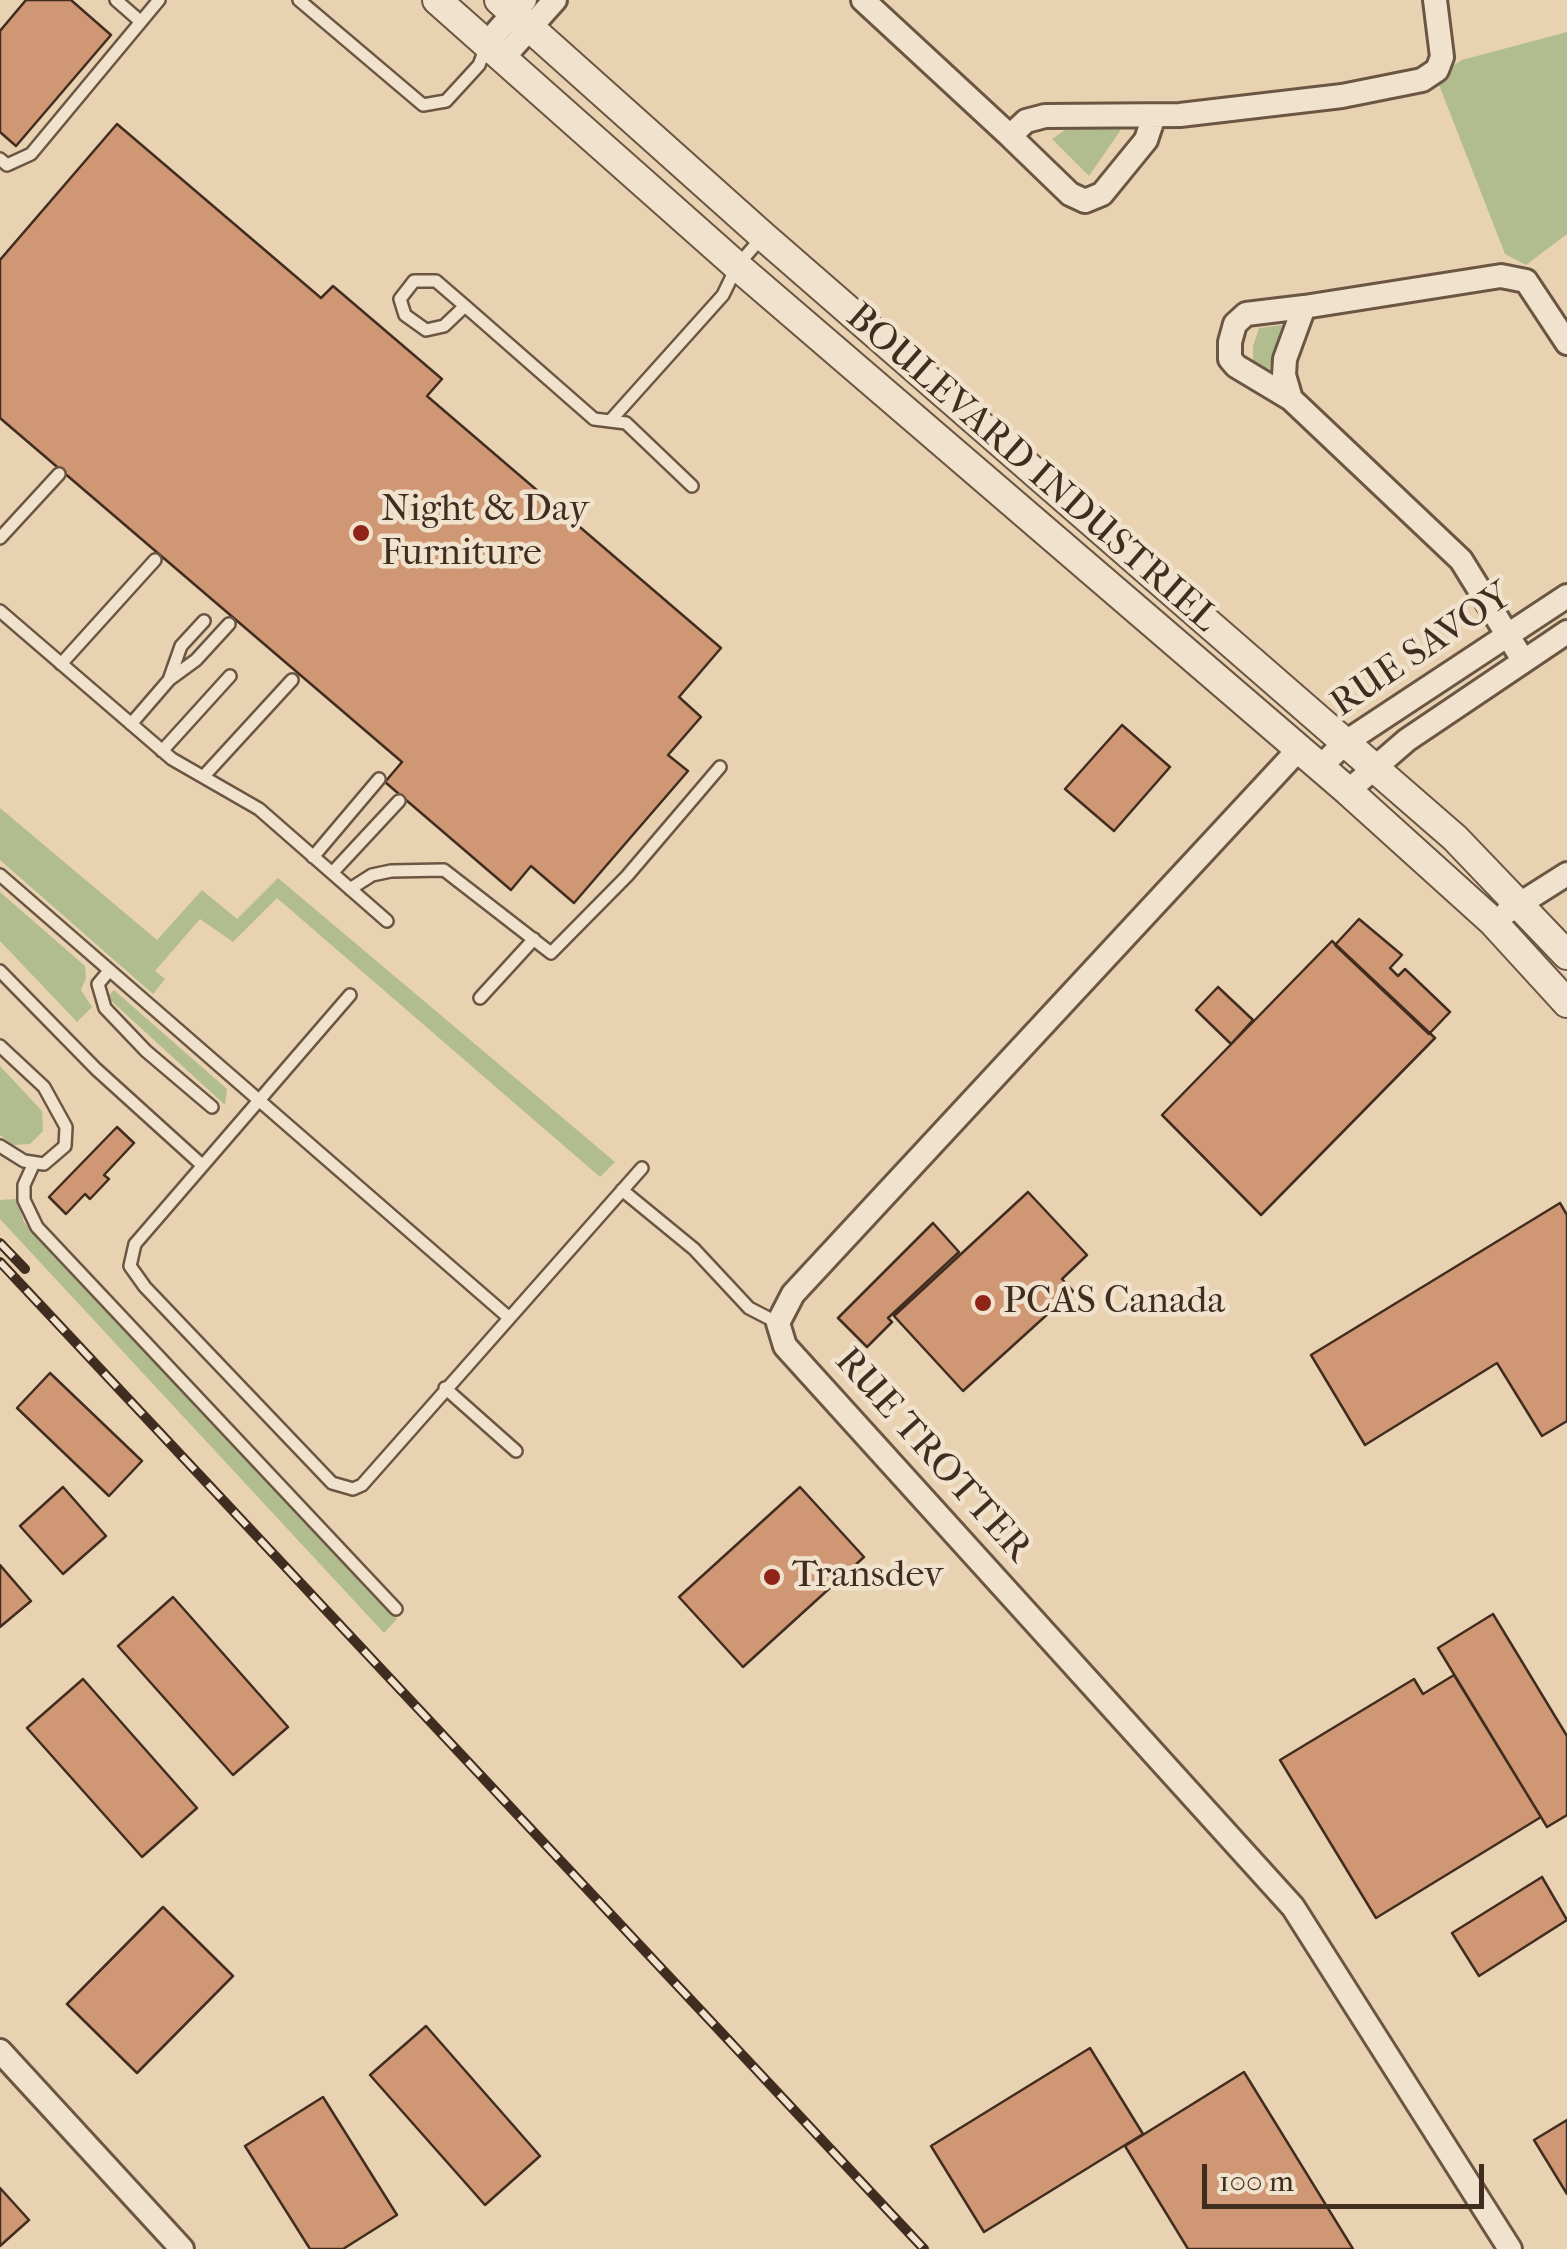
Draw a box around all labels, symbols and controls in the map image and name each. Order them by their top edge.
street label: BOULEVARD INDUSTRIEL [836,295,1226,643]
place label: Night & Day Furniture [381,488,589,578]
marker: Night & Day Furniture [350,522,372,544]
street label: RUE SAVOY [1323,574,1521,728]
place label: PCAS Canada [1003,1280,1225,1326]
marker: PCAS Canada [972,1292,994,1314]
street label: RUE TROTTER [824,1340,1040,1572]
place label: Transdev [792,1554,943,1600]
marker: Transdev [761,1566,783,1588]
scale bar [1207,2144,1490,2206]
text: 100 m [1219,2164,1294,2199]

